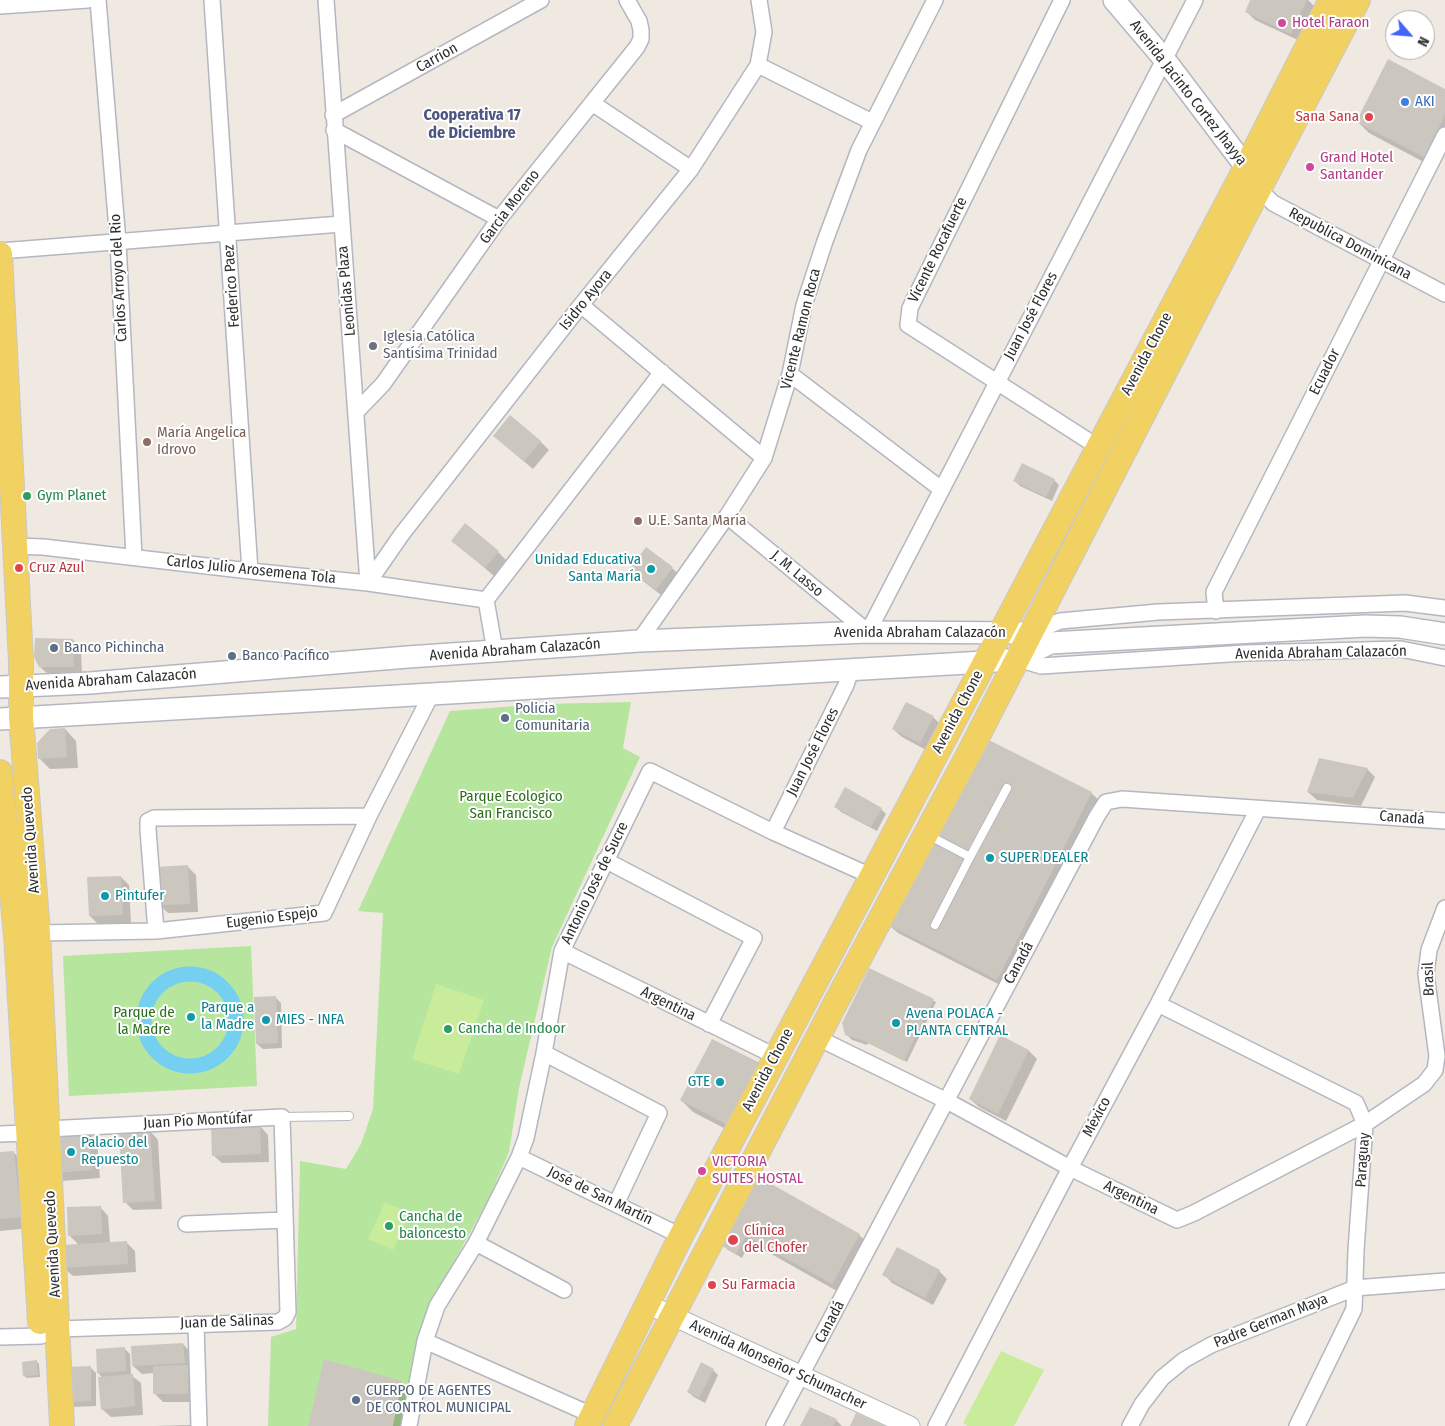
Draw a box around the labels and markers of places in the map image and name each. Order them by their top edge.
place label: Hotel Faraon [1292,14,1369,32]
marker: Hotel Faraon [1276,17,1288,29]
place label: AKI [1415,93,1435,111]
marker: AKI [1399,96,1411,108]
place label: Sana Sana [1295,108,1359,126]
marker: Sana Sana [1363,111,1375,123]
place label: Grand Hotel Santander [1320,149,1393,184]
marker: Grand Hotel Santander [1304,161,1316,173]
place label: Iglesia Católica Santísima Trinidad [383,328,498,363]
marker: Iglesia Católica Santísima Trinidad [367,340,379,352]
place label: María Angelica Idrovo [157,424,246,459]
marker: María Angelica Idrovo [141,436,153,448]
place label: Gym Planet [37,487,106,505]
marker: Gym Planet [21,490,33,502]
place label: U.E. Santa María [648,512,746,530]
marker: U.E. Santa María [632,515,644,527]
place label: Unidad Educativa Santa María [535,551,641,586]
place label: Cruz Azul [29,559,84,577]
marker: Cruz Azul [13,562,25,574]
marker: Unidad Educativa Santa María [645,563,657,575]
place label: Banco Pichincha [64,639,164,657]
marker: Banco Pichincha [48,642,60,654]
place label: Banco Pacífico [242,647,329,665]
marker: Banco Pacífico [226,650,238,662]
place label: Policia Comunitaria [515,700,590,735]
marker: Policia Comunitaria [499,712,511,724]
place label: SUPER DEALER [1000,849,1088,867]
marker: SUPER DEALER [984,852,996,864]
place label: Pintufer [115,887,164,905]
marker: Pintufer [99,890,111,902]
place label: Parque a la Madre [201,999,254,1034]
place label: Avena POLACA - PLANTA CENTRAL [906,1005,1009,1040]
marker: Parque a la Madre [185,1011,197,1023]
place label: MIES - INFA [276,1011,344,1029]
marker: MIES - INFA [260,1014,272,1026]
marker: Avena POLACA - PLANTA CENTRAL [890,1017,902,1029]
place label: Cancha de Indoor [458,1020,566,1038]
marker: Cancha de Indoor [442,1023,454,1035]
place label: GTE [688,1073,710,1091]
marker: GTE [714,1076,726,1088]
place label: Palacio del Repuesto [81,1134,148,1169]
marker: Palacio del Repuesto [65,1146,77,1158]
place label: VICTORIA SUITES HOSTAL [712,1153,803,1188]
marker: VICTORIA SUITES HOSTAL [696,1165,708,1177]
place label: Cancha de baloncesto [399,1208,466,1243]
marker: Cancha de baloncesto [383,1220,395,1232]
place label: Clínica del Chofer [744,1222,807,1257]
marker: Clínica del Chofer [726,1233,740,1247]
place label: Su Farmacia [722,1276,795,1294]
marker: Su Farmacia [706,1279,718,1291]
place label: CUERPO DE AGENTES DE CONTROL MUNICIPAL [366,1382,511,1417]
marker: CUERPO DE AGENTES DE CONTROL MUNICIPAL [350,1394,362,1406]

